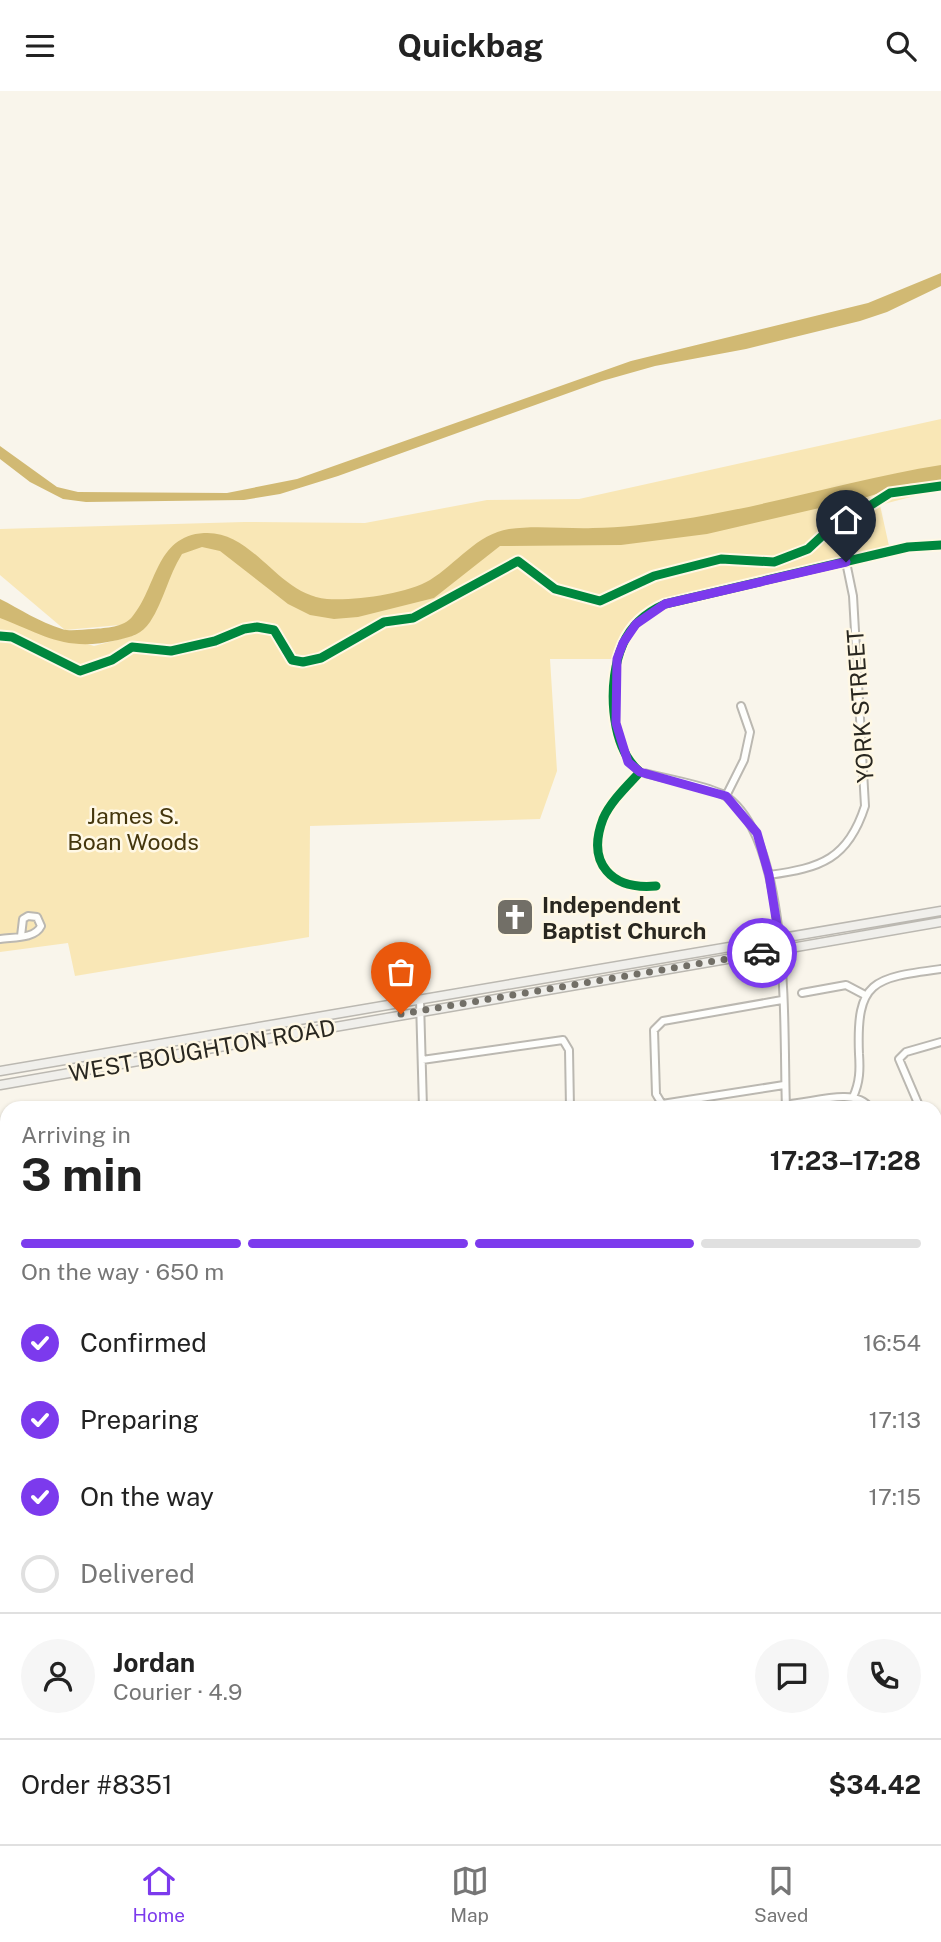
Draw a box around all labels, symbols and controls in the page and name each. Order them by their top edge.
icon: menu [21,27,59,65]
text: Quickbag [398,27,543,64]
icon: search [882,27,920,65]
pin [816,490,876,562]
icon: home [827,501,865,539]
street label: YORK STREET [841,628,879,784]
park label: James S. Boan Woods [67,802,199,855]
place label: Independent Baptist Church [542,891,706,944]
church icon: Independent Baptist Church [494,896,536,938]
courier [727,918,797,988]
icon: car [743,934,781,972]
pin [371,942,431,1014]
icon: bag [382,953,420,991]
street label: WEST BOUGHTON ROAD [67,1013,337,1087]
text: Arriving in [21,1121,131,1148]
text: 17:23–17:28 [770,1145,921,1176]
text: 3 min [21,1147,143,1201]
text: On the way · 650 m [21,1258,224,1285]
icon: check [21,1324,59,1362]
text: Confirmed [80,1327,207,1358]
text: 16:54 [863,1329,921,1356]
icon: check [21,1401,59,1439]
text: Preparing [80,1404,199,1435]
text: 17:13 [869,1406,921,1433]
icon: check [21,1478,59,1516]
text: On the way [80,1481,214,1512]
text: 17:15 [869,1483,921,1510]
text: Delivered [80,1558,195,1589]
button: person [21,1639,95,1713]
button: chat [755,1639,829,1713]
button: phone [847,1639,921,1713]
text: Jordan [113,1647,195,1678]
text: Courier · 4.9 [113,1678,242,1705]
text: Order #8351 [21,1769,173,1800]
text: $34.42 [829,1769,921,1800]
tab: Home [133,1862,185,1926]
tab: Map [450,1862,489,1926]
tab: Saved [754,1862,808,1926]

